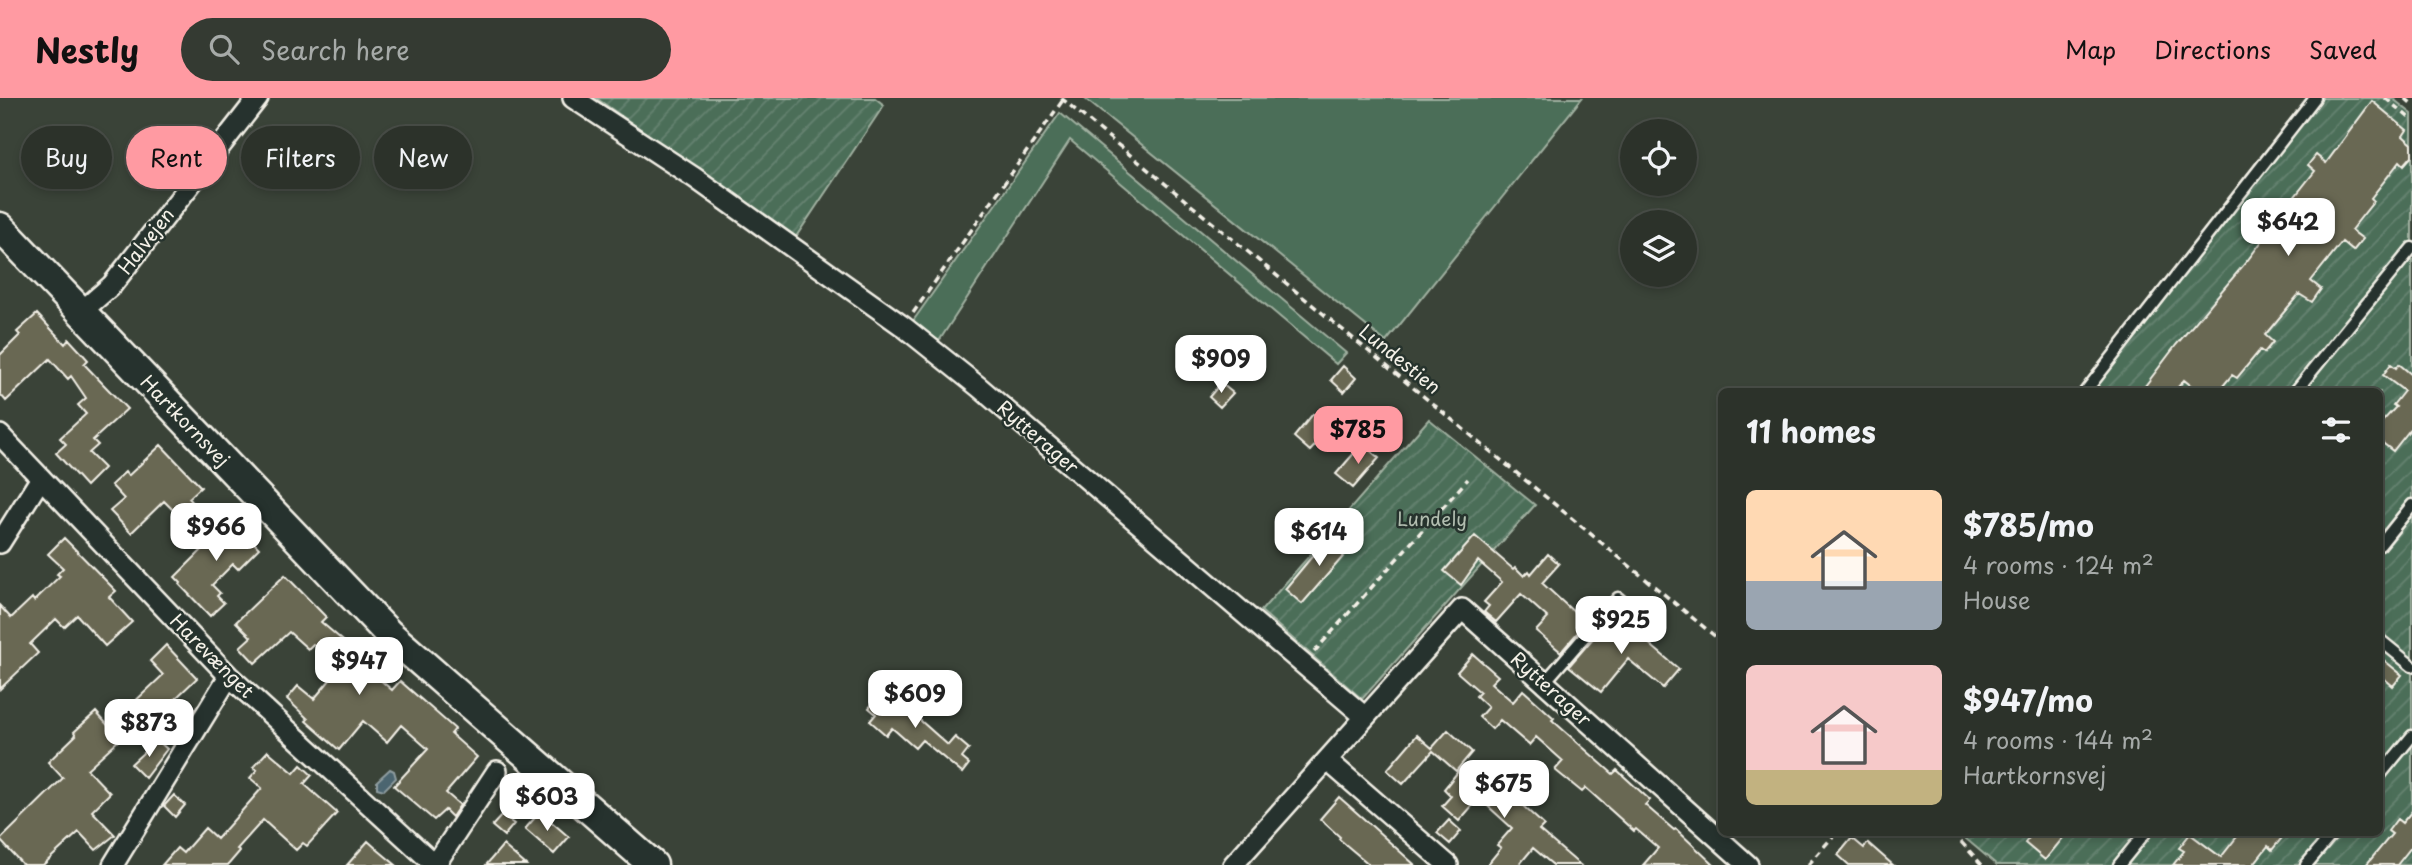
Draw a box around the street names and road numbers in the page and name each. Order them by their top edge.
street label: Halvejen [110,201,180,280]
street label: Lundestien [1354,317,1447,400]
street label: Hartkornsvej [135,368,237,473]
street label: Rytterager [992,393,1086,480]
street label: Harevænget [164,607,261,704]
street label: Rytterager [1505,644,1598,732]

